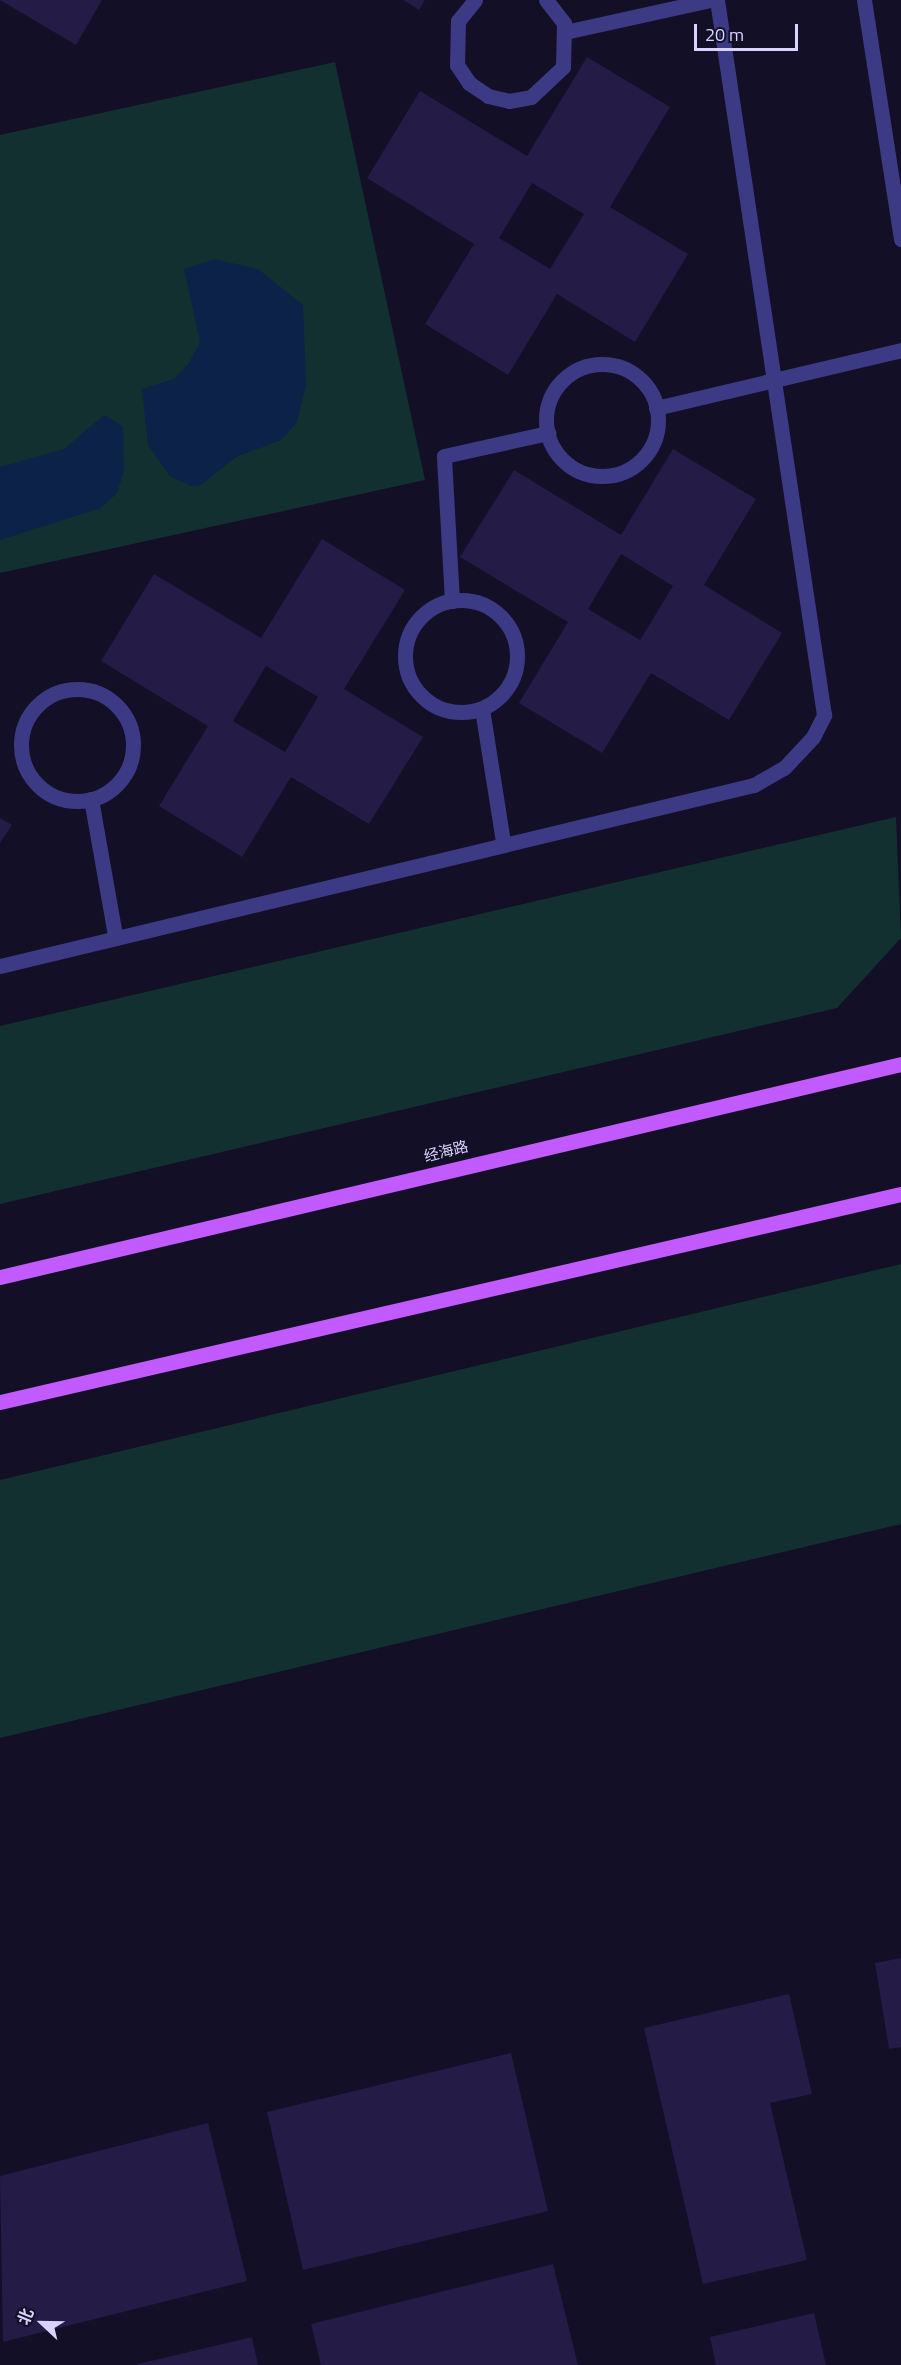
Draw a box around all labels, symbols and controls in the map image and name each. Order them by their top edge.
scale bar [697,12,800,50]
text: 20 m [705,21,744,48]
street label: 经海路 [422,1137,470,1165]
north arrow [12,2293,72,2353]
text: 北 [11,2304,39,2328]

